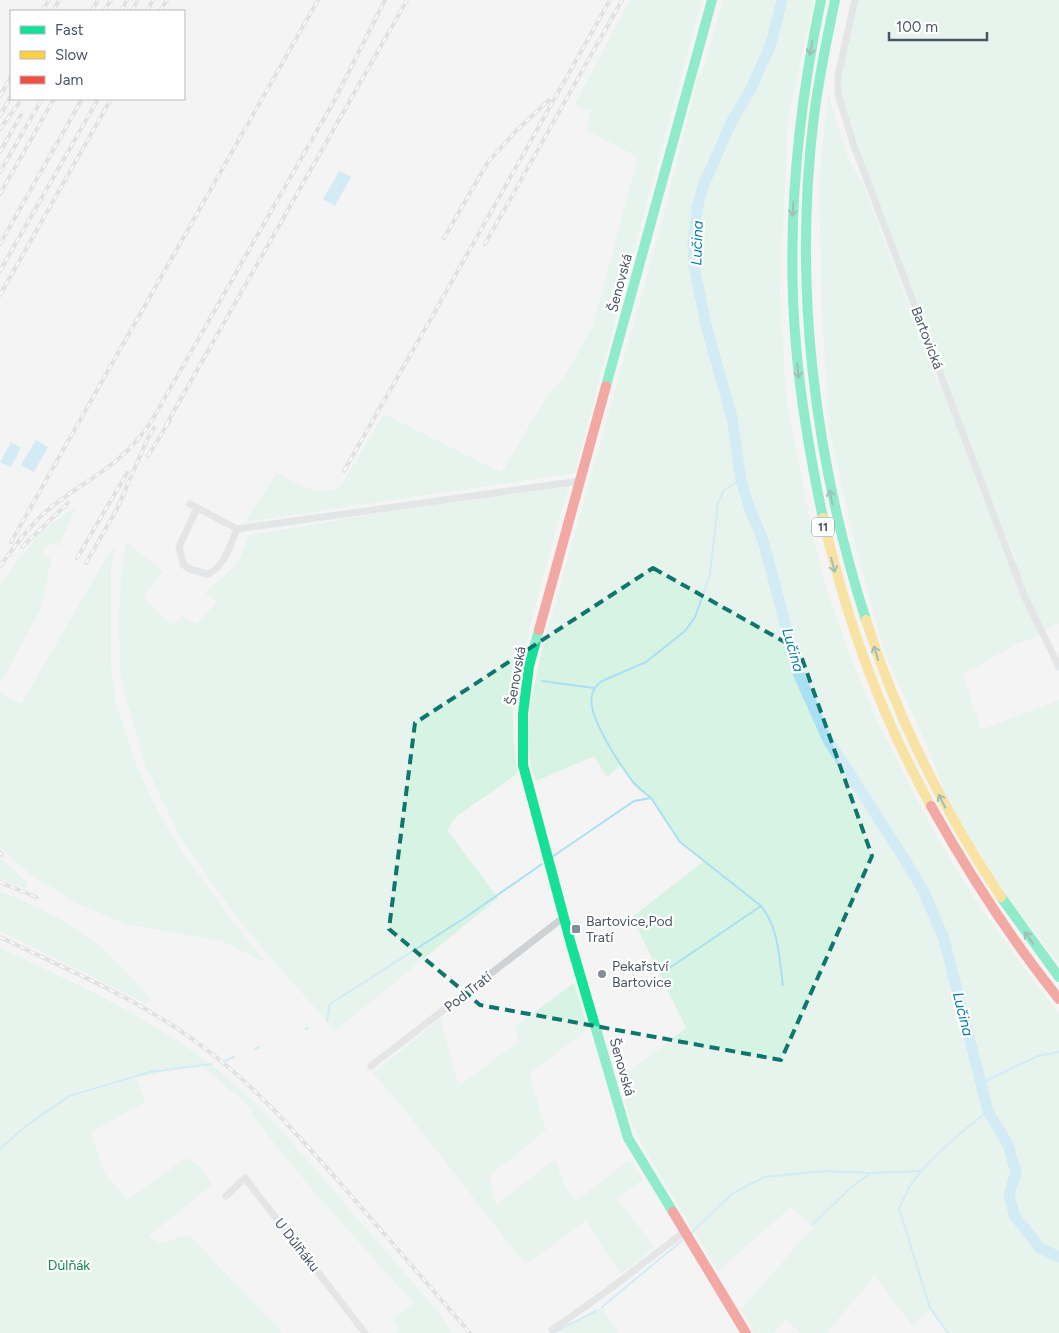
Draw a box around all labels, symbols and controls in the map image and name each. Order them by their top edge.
legend [10,10,185,100]
scale bar [889,10,986,42]
text: 100 m [896,18,938,36]
text: Fast [55,21,84,39]
one-way arrow [806,39,815,55]
text: Slow [55,46,88,64]
text: Jam [55,71,83,89]
one-way arrow [789,201,798,217]
water label: Lučina [687,220,707,266]
street label: Šenovská [604,252,636,314]
street label: Bartovická [907,304,947,372]
one-way arrow [793,363,803,379]
one-way arrow [826,489,836,505]
road number: 11 [812,518,834,536]
one-way arrow [829,557,839,573]
water label: Lučina [778,626,808,674]
street label: Šenovská [502,645,530,707]
one-way arrow [870,645,880,661]
one-way arrow [937,794,946,809]
place label: Bartovice,Pod Tratí [586,913,673,946]
marker: Bartovice,Pod Tratí [570,923,582,935]
one-way arrow [1024,931,1034,945]
place label: Pekařství Bartovice [612,958,672,991]
street label: Pod Tratí [441,968,496,1016]
marker: Pekařství Bartovice [596,968,608,980]
water label: Lučina [949,990,977,1038]
street label: Šenovská [606,1036,638,1098]
street label: U Důlňáku [271,1215,323,1275]
park label: Důlňák [48,1257,90,1274]

